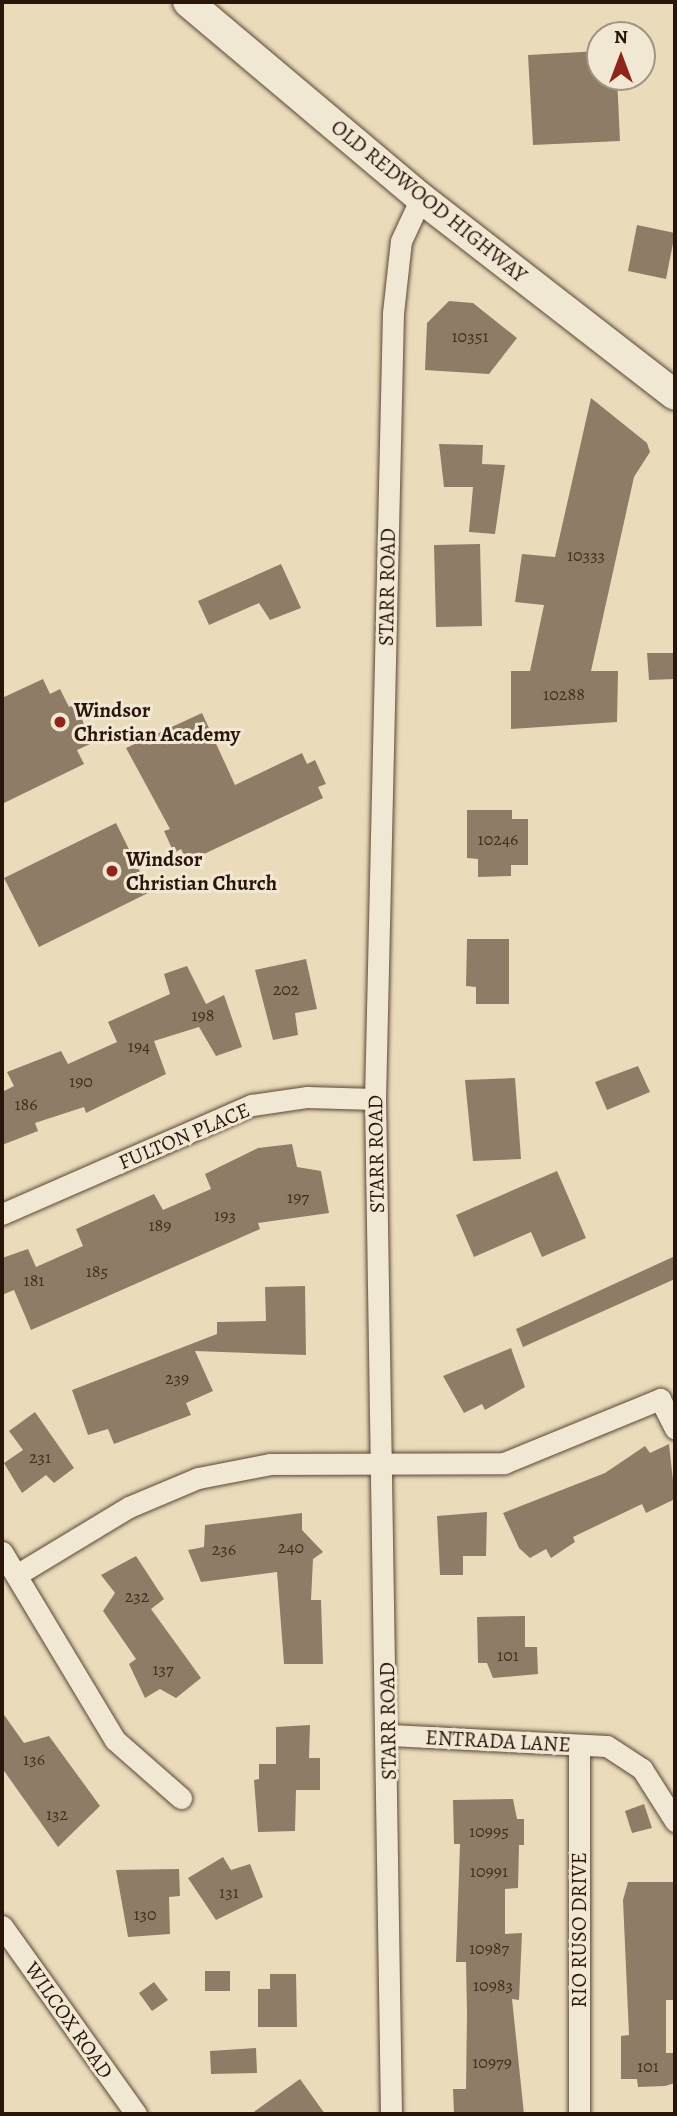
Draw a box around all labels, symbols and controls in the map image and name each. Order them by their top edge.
north arrow [586,21,656,91]
text: N [614,24,628,50]
street label: OLD REDWOOD HIGHWAY [326,114,532,288]
house number: 10351 [451,325,489,347]
street label: STARR ROAD [373,528,401,646]
house number: 10333 [567,544,605,566]
house number: 10288 [543,683,585,705]
place label: Windsor Christian Academy [74,697,240,747]
marker: Windsor Christian Academy [52,714,68,730]
house number: 10246 [478,828,518,850]
place label: Windsor Christian Church [126,846,277,896]
marker: Windsor Christian Church [104,863,120,879]
house number: 202 [273,978,299,1000]
house number: 198 [191,1004,215,1026]
house number: 194 [128,1035,150,1057]
house number: 190 [69,1070,93,1092]
house number: 186 [14,1093,38,1115]
street label: STARR ROAD [362,1095,390,1213]
street label: FULTON PLACE [115,1097,253,1175]
house number: 197 [287,1186,309,1208]
house number: 193 [214,1204,236,1226]
house number: 189 [148,1214,172,1236]
house number: 185 [86,1260,108,1282]
house number: 181 [23,1269,45,1291]
house number: 239 [165,1367,189,1389]
house number: 231 [29,1446,51,1468]
house number: 240 [278,1536,304,1558]
house number: 236 [212,1538,236,1560]
house number: 232 [125,1585,149,1607]
house number: 101 [497,1644,519,1666]
house number: 137 [152,1658,174,1680]
street label: STARR ROAD [374,1662,402,1780]
street label: ENTRADA LANE [425,1725,571,1757]
house number: 136 [23,1748,45,1770]
house number: 132 [46,1803,68,1825]
house number: 10995 [469,1820,509,1842]
street label: RIO RUSO DRIVE [566,1852,592,2008]
house number: 10991 [470,1860,508,1882]
house number: 131 [219,1881,239,1903]
house number: 130 [133,1903,157,1925]
house number: 10987 [469,1937,509,1959]
street label: WILCOX ROAD [19,1957,119,2083]
house number: 10983 [473,1974,513,1996]
house number: 10979 [472,2051,512,2073]
house number: 101 [637,2055,659,2077]

